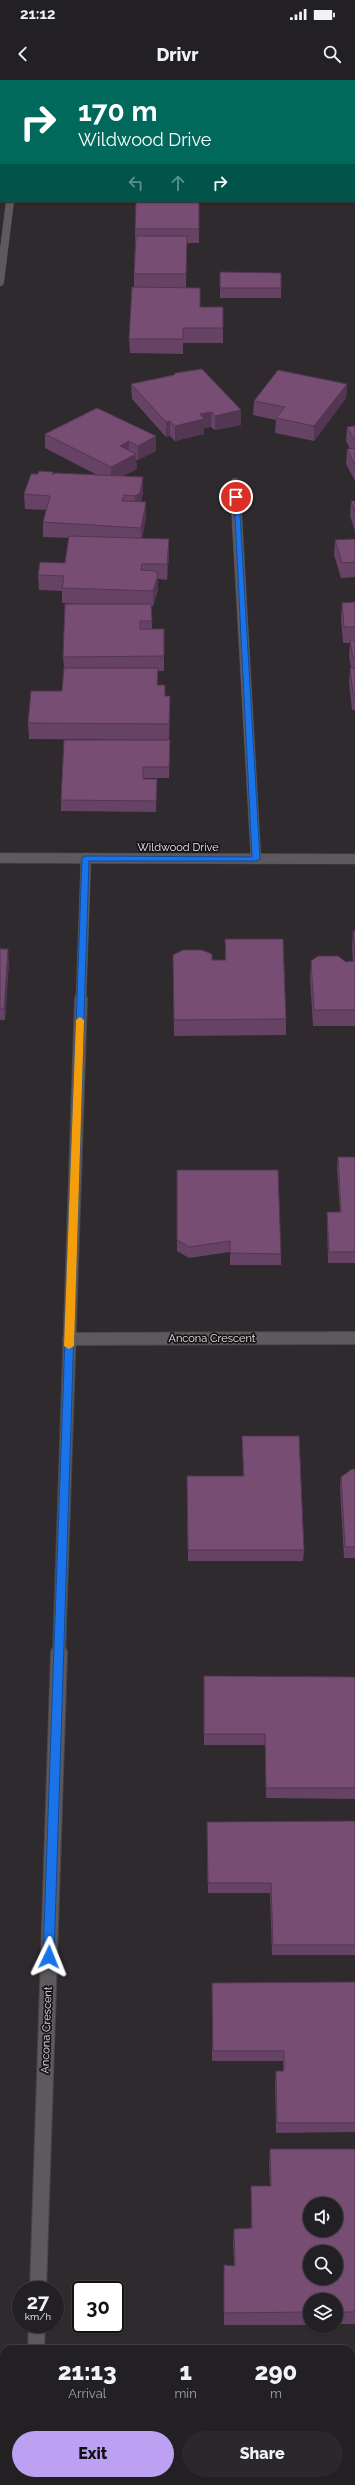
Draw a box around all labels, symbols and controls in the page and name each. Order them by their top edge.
text: 21:12 [20,5,55,23]
icon: back [12,43,34,65]
icon: search [321,43,343,65]
text: Drivr [156,44,199,65]
text: 170 m [78,95,158,128]
icon: right [12,96,64,148]
text: Wildwood Drive [78,129,211,150]
icon: left [125,172,147,194]
icon: ahead [167,172,189,194]
icon: right [209,172,231,194]
pin [219,480,253,514]
icon: arrive [225,486,247,508]
street label: Wildwood Drive [137,841,219,854]
street label: Ancona Crescent [168,1332,256,1345]
position arrow [28,1936,70,1978]
street label: Ancona Crescent [38,1986,55,2074]
map controls [303,2197,343,2333]
button: sound [303,2197,343,2237]
button: search [303,2245,343,2285]
speed limit sign: 30 [72,2281,124,2333]
text: 27 [27,2290,49,2314]
button: layers [303,2293,343,2333]
text: km/h [25,2311,51,2322]
text: 21:13 [58,2357,117,2386]
text: 1 [179,2357,192,2386]
text: 290 [254,2357,297,2386]
text: Arrival [68,2386,106,2401]
text: min [174,2386,197,2401]
text: m [270,2386,282,2401]
button: Exit [12,2431,174,2477]
button: Share [182,2431,343,2477]

